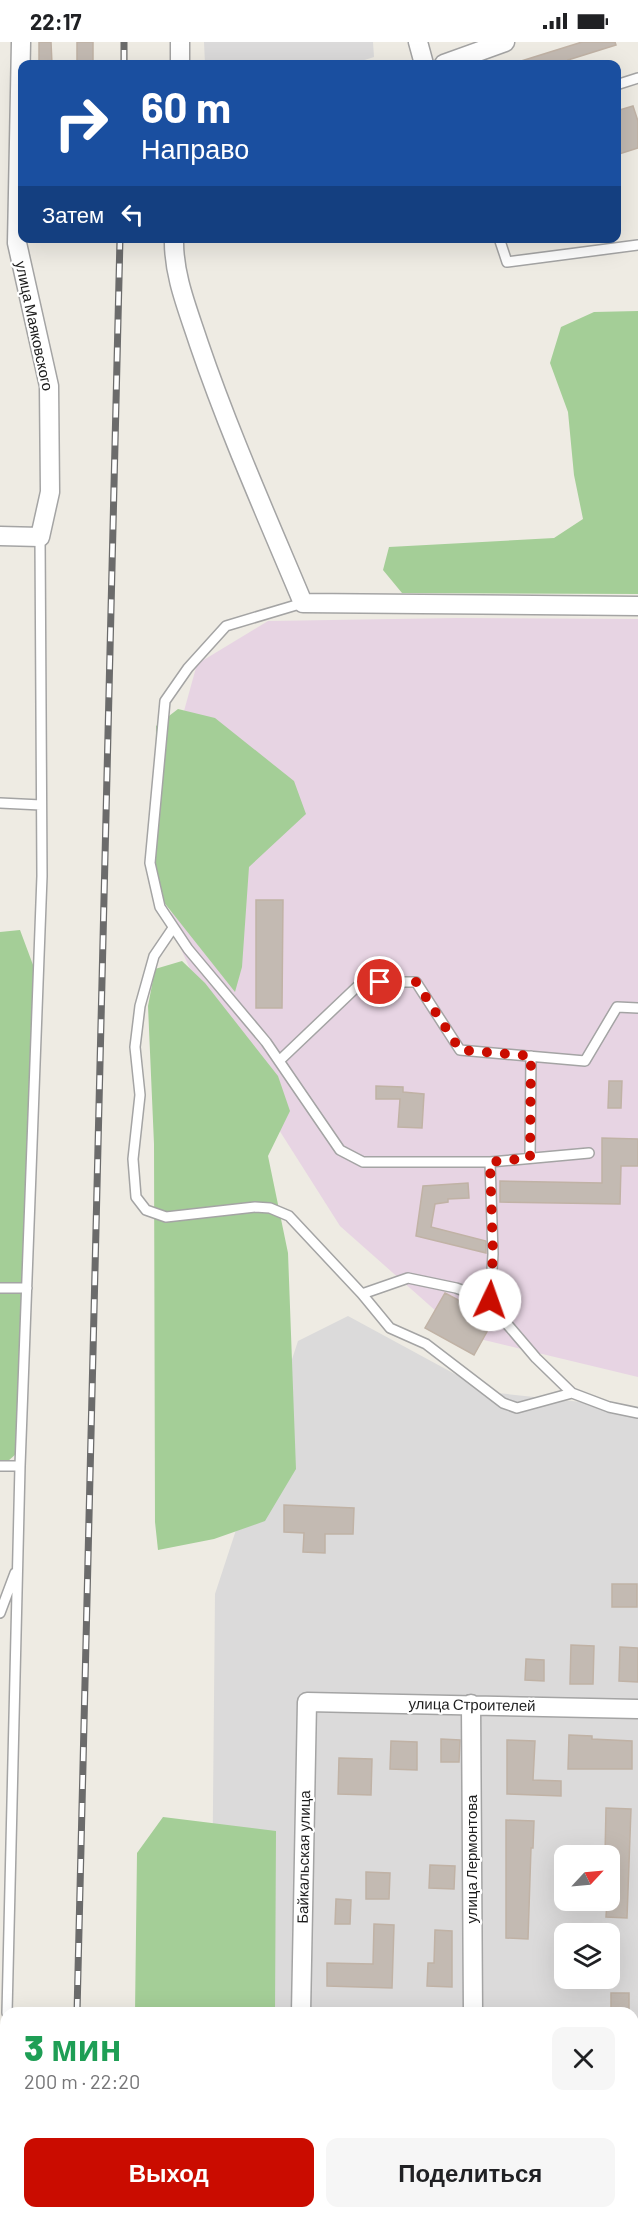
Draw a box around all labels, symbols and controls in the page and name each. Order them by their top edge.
text: 22:17 [30,8,81,34]
text: 60 m [141,81,231,131]
icon: right [42,84,120,162]
text: Направо [141,132,249,164]
icon: left [116,198,149,231]
text: Затем [42,201,104,227]
street label: улица Маяковского [12,259,58,392]
pin [354,956,405,1007]
icon: arrive [363,965,396,998]
position arrow [458,1268,522,1332]
street label: улица Строителей [408,1694,536,1714]
street label: Байкальская улица [293,1789,313,1924]
street label: улица Лермонтова [462,1794,480,1923]
north arrow [554,1845,620,1911]
map controls [554,1845,620,1989]
button: layers [554,1923,620,1989]
text: 3 мин [24,2025,121,2068]
button: close [552,2027,615,2090]
text: 200 m · 22:20 [24,2069,140,2093]
button: Выход [24,2138,314,2207]
button: Поделиться [326,2138,615,2207]

